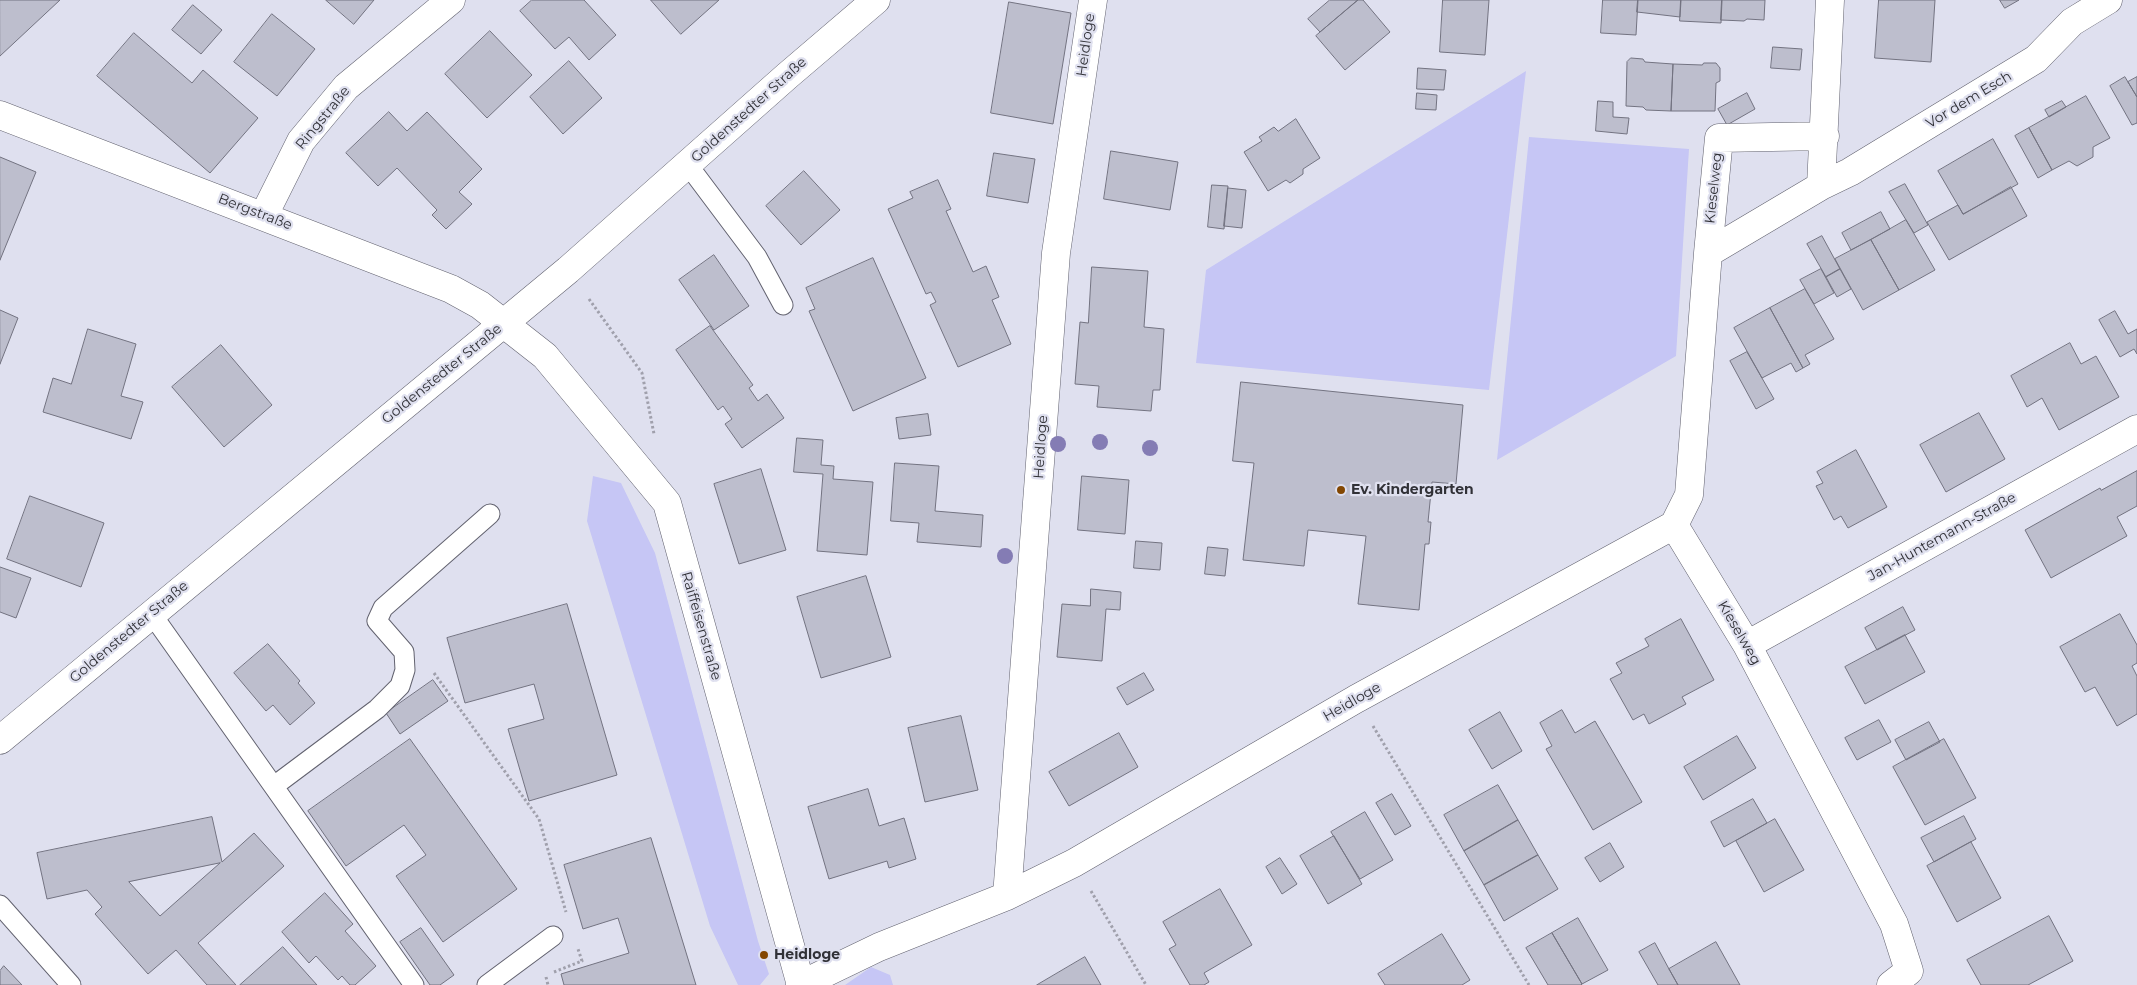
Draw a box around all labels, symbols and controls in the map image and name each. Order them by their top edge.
street label: Heidloge [1073,12,1099,78]
street label: Goldenstedter Straße [688,54,810,166]
street label: Vor dem Esch [1923,68,2015,132]
street label: Ringstraße [292,83,354,153]
street label: Kieselweg [1702,152,1726,224]
street label: Bergstraße [216,190,294,234]
street label: Goldenstedter Straße [379,320,505,428]
street label: Heidloge [1030,415,1052,479]
place label: Ev. Kindergarten [1351,482,1474,498]
marker: Ev. Kindergarten [1335,484,1347,496]
street label: Jan-Huntemann-Straße [1865,489,2019,585]
street label: Raiffeisenstraße [677,570,725,682]
street label: Goldenstedter Straße [66,578,192,686]
street label: Kieselweg [1714,598,1764,668]
street label: Heidloge [1320,679,1384,725]
place label: Heidloge [774,947,840,963]
marker: Heidloge [758,949,770,961]

